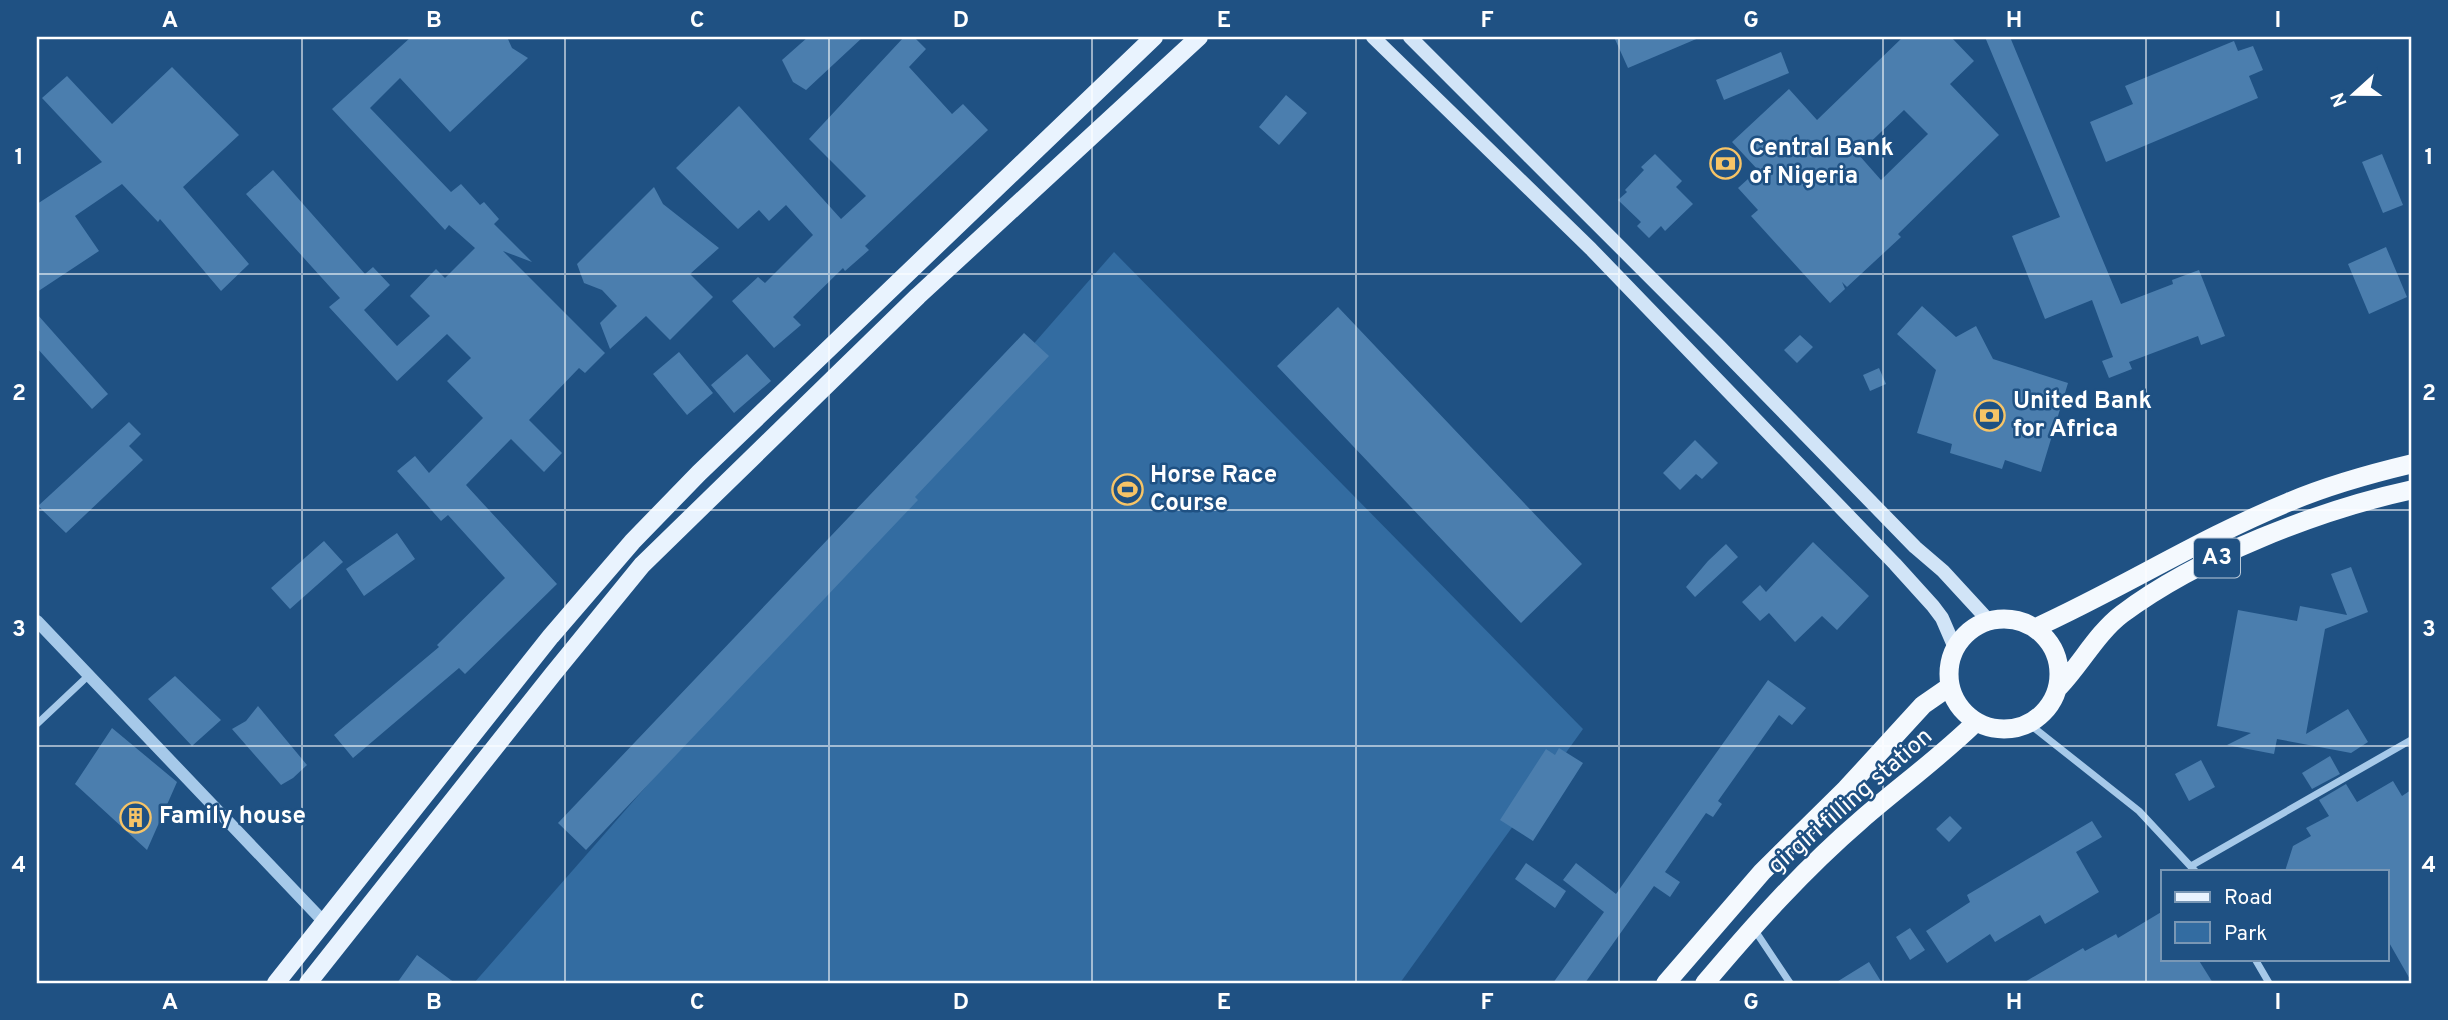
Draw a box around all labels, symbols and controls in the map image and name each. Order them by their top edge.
text: A [162,7,178,36]
text: B [426,7,442,36]
text: C [690,7,704,36]
text: D [953,7,969,36]
text: E [1217,7,1231,36]
text: F [1480,7,1494,36]
text: G [1743,7,1759,36]
text: H [2006,7,2022,36]
text: I [2275,7,2281,36]
north arrow [2318,60,2388,130]
text: N [2326,89,2354,110]
place label: Central Bank of Nigeria [1749,134,1894,192]
text: 1 [14,144,24,173]
text: 1 [2424,144,2434,173]
bank icon: Central Bank of Nigeria [1709,146,1743,180]
text: 2 [12,380,26,409]
text: 2 [2422,380,2436,409]
place label: United Bank for Africa [2013,387,2152,445]
bank icon: United Bank for Africa [1973,399,2007,433]
place label: Horse Race Course [1150,461,1277,519]
sports icon: Horse Race Course [1110,473,1144,507]
road number: A3 [2194,538,2240,578]
text: 3 [12,616,26,645]
text: 3 [2422,616,2436,645]
street label: girgiri filling station [1763,722,1939,882]
building icon: Family house [119,800,153,834]
place label: Family house [159,802,306,832]
text: 4 [12,852,26,881]
text: 4 [2422,852,2436,881]
legend [2161,870,2388,960]
text: Road [2224,885,2273,912]
text: Park [2224,921,2267,948]
text: A [162,989,178,1018]
text: B [426,989,442,1018]
text: C [690,989,704,1018]
text: D [953,989,969,1018]
text: E [1217,989,1231,1018]
text: F [1480,989,1494,1018]
text: G [1743,989,1759,1018]
text: H [2006,989,2022,1018]
text: I [2275,989,2281,1018]

